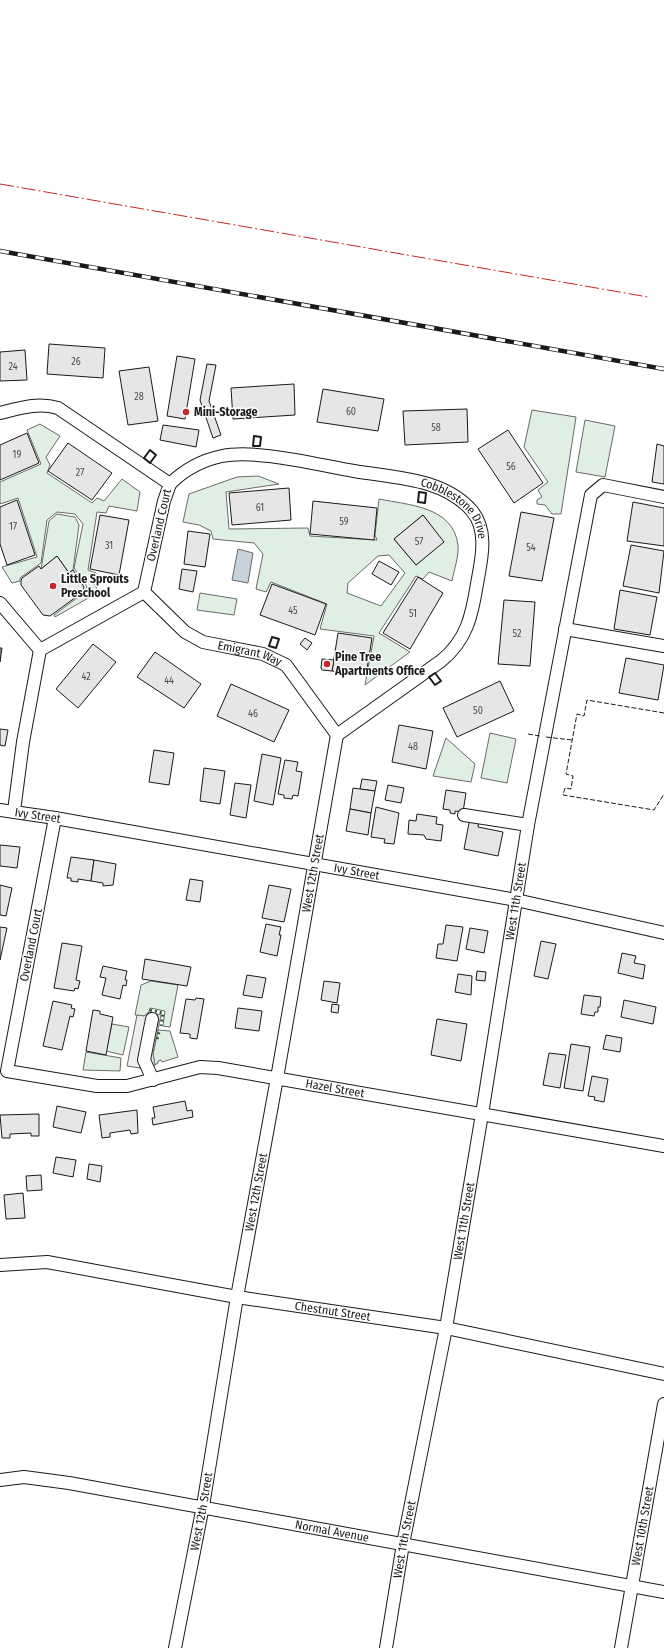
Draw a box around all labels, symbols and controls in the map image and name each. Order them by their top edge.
house number: 26 [71,356,81,368]
house number: 24 [8,361,18,373]
house number: 28 [134,391,144,403]
place label: Mini-Storage [194,405,258,419]
house number: 60 [346,406,356,418]
marker: Mini-Storage [181,407,191,417]
house number: 58 [431,422,441,434]
house number: 19 [13,449,22,461]
house number: 56 [506,461,516,473]
house number: 27 [76,467,84,479]
street label: Cobblestone Drive [419,475,489,540]
street label: Overland Court [144,487,174,563]
house number: 61 [256,502,264,514]
house number: 59 [339,516,349,528]
house number: 17 [9,521,17,533]
house number: 57 [415,536,423,548]
house number: 31 [105,540,113,552]
house number: 54 [526,542,536,554]
place label: Little Sprouts Preschool [61,572,129,600]
marker: Little Sprouts Preschool [48,581,58,591]
house number: 45 [288,605,298,617]
house number: 51 [409,608,417,620]
house number: 52 [513,628,522,640]
street label: Emigrant Way [216,638,285,669]
place label: Pine Tree Apartments Office [334,650,425,678]
marker: Pine Tree Apartments Office [322,659,332,669]
house number: 42 [81,671,91,683]
house number: 44 [164,675,174,687]
house number: 50 [473,705,483,717]
house number: 46 [248,708,258,720]
house number: 48 [408,741,418,753]
street label: Ivy Street [14,805,62,826]
street label: West 12th Street [299,833,327,913]
street label: Ivy Street [333,861,381,883]
street label: West 11th Street [503,861,529,941]
street label: Overland Court [17,907,45,983]
street label: Hazel Street [305,1076,365,1100]
street label: West 12th Street [242,1152,270,1232]
street label: West 11th Street [451,1181,477,1261]
street label: Chestnut Street [294,1299,371,1324]
street label: West 12th Street [187,1471,215,1552]
street label: West 10th Street [629,1485,656,1567]
street label: West 11th Street [391,1500,418,1579]
street label: Normal Avenue [294,1518,370,1545]

